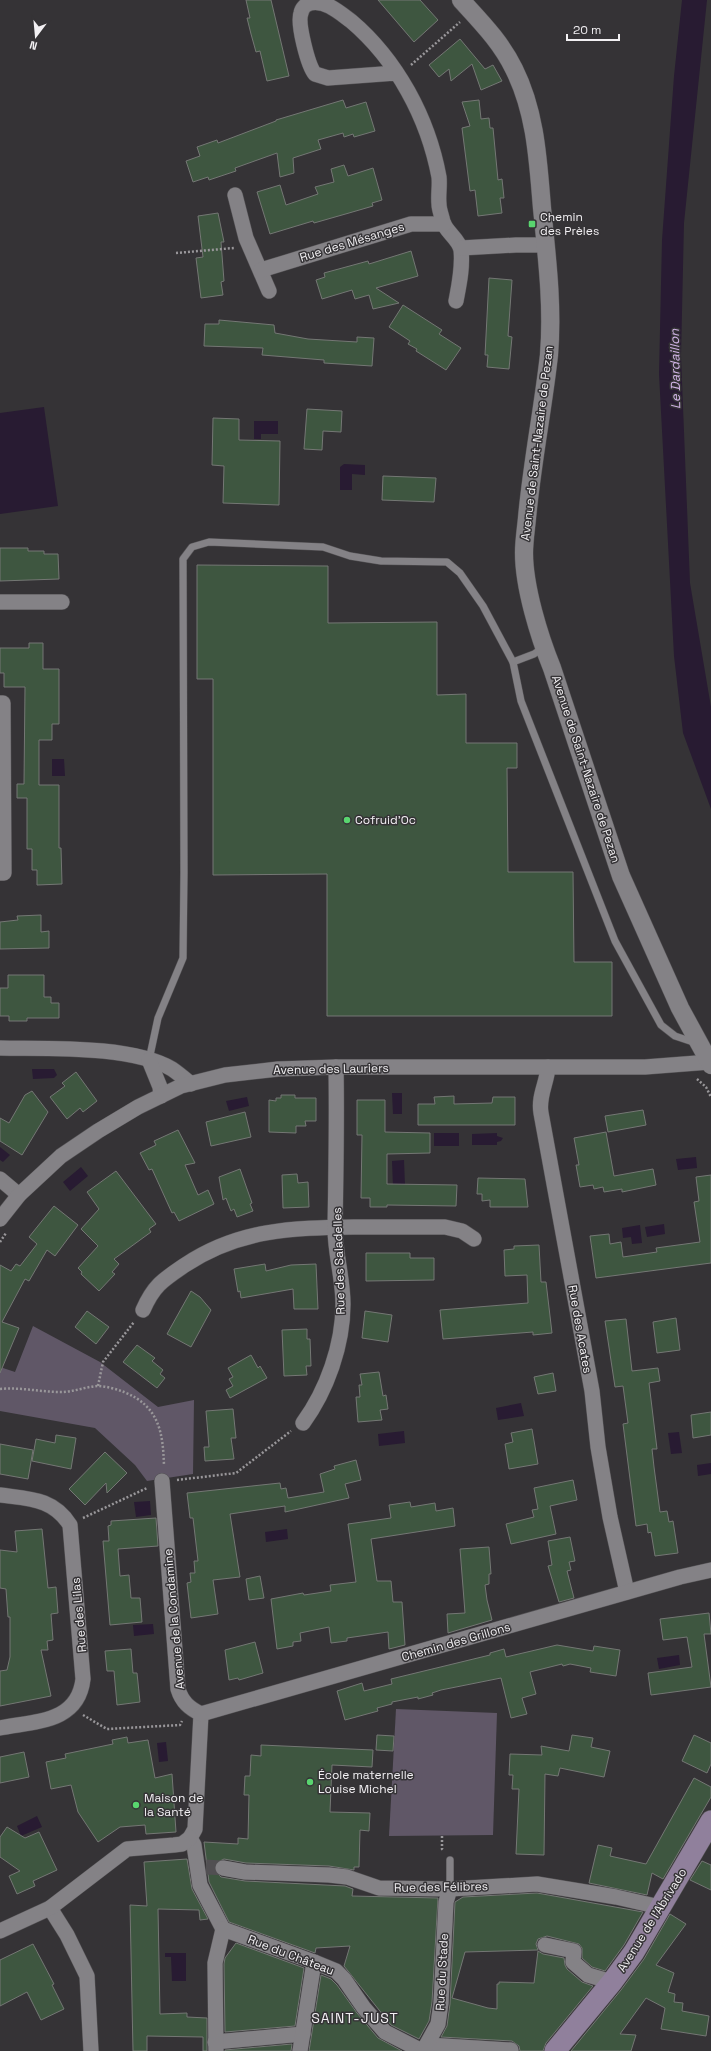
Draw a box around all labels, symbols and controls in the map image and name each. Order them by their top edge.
north arrow [16,16,56,56]
scale bar [567,16,619,42]
text: 20 m [573,22,601,38]
text: N [28,38,39,53]
place label: Chemin des Prèles [540,209,599,239]
street label: Rue des Mésanges [298,218,406,266]
marker: Chemin des Prèles [527,219,537,229]
water label: Le Dardaillon [666,328,684,409]
street label: Avenue de Saint-Nazaire de Pezan [517,345,557,541]
street label: Avenue de Saint-Nazaire de Pezan [548,673,624,865]
place label: Cofruid’Oc [355,812,416,828]
marker: Cofruid’Oc [342,815,352,825]
street label: Avenue des Lauriers [273,1060,389,1078]
street label: Rue des Saladelles [329,1207,349,1315]
street label: Rue des Acates [564,1284,596,1374]
street label: Avenue de la Condamine [160,1548,188,1690]
street label: Rue des Lilas [68,1577,90,1653]
street label: Chemin des Grillons [400,1619,512,1665]
place label: École maternelle Louise Michel [318,1767,414,1797]
marker: École maternelle Louise Michel [305,1777,315,1787]
place label: Maison de la Santé [144,1790,203,1820]
marker: Maison de la Santé [131,1800,141,1810]
street label: Avenue de l'Abrivado [614,1865,690,1975]
street label: Rue des Félibres [394,1878,488,1896]
street label: Rue du Château [245,1931,337,1979]
street label: Rue du Stade [432,1933,452,2011]
district label: SAINT-JUST [311,2009,399,2027]

